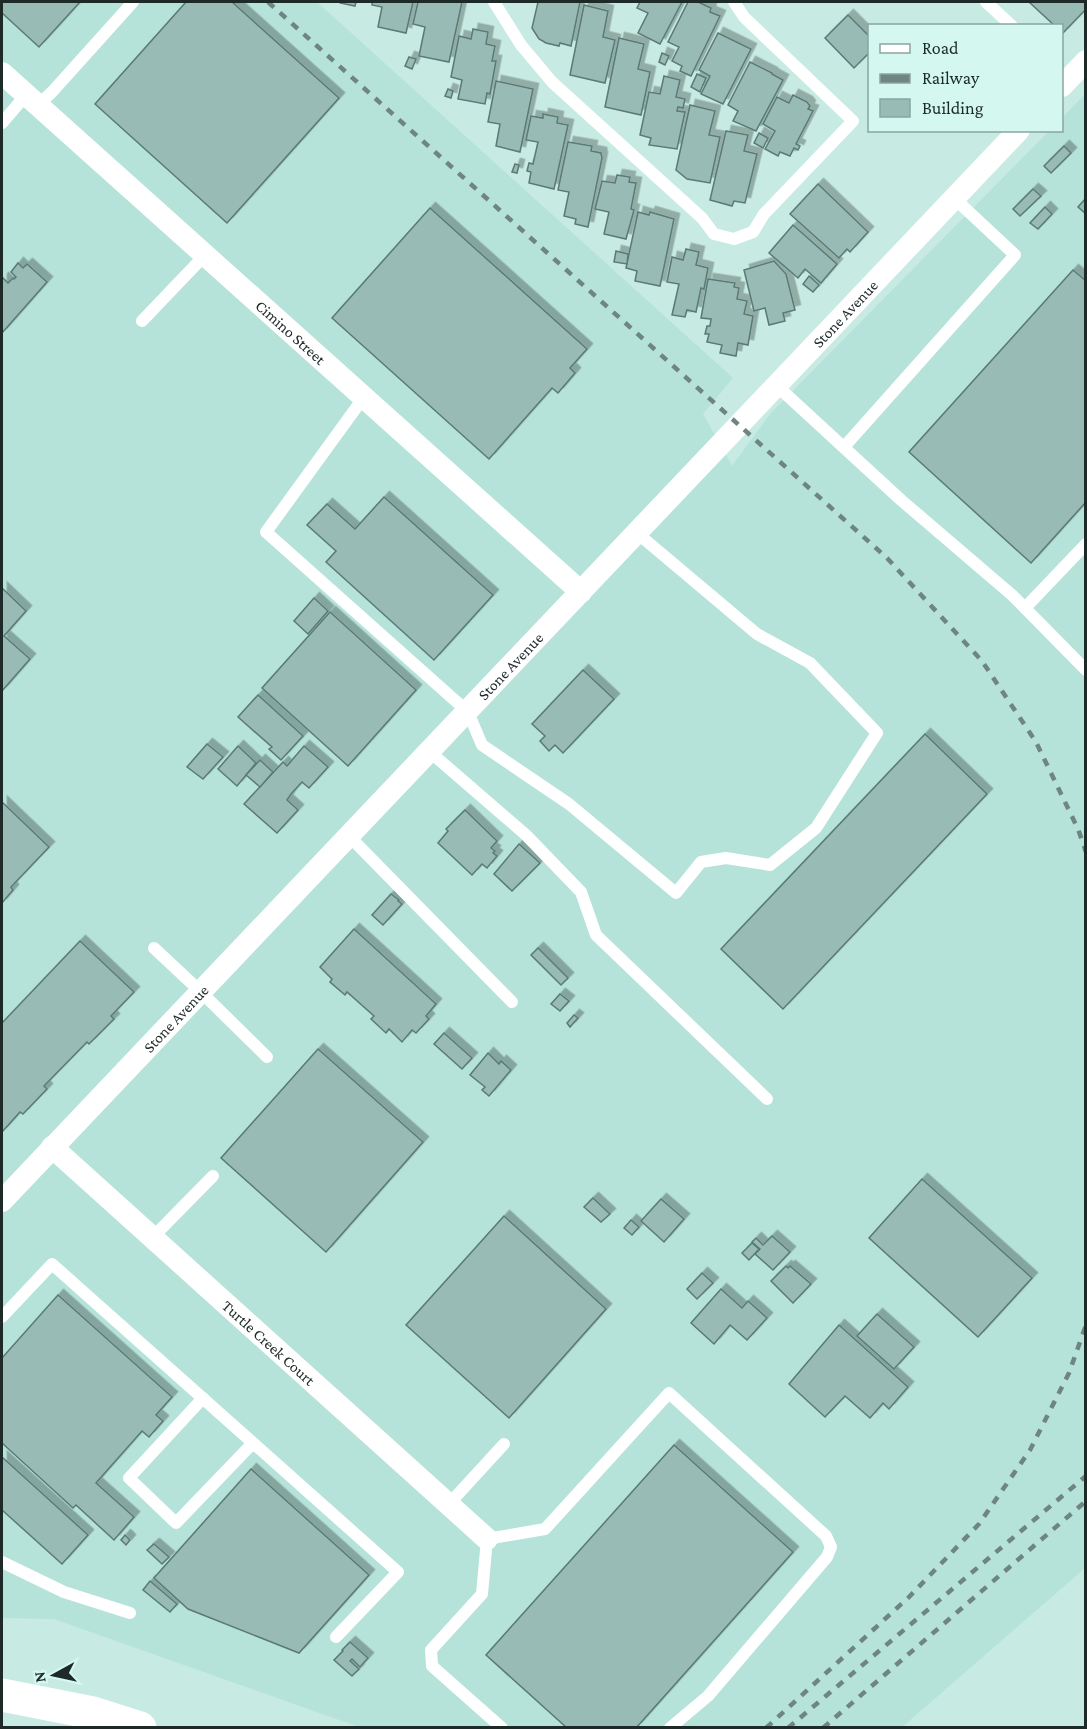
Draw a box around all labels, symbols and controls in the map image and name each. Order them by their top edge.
legend [868,24,1063,132]
text: Road [922,38,959,58]
text: Railway [922,68,980,88]
text: Building [922,98,984,118]
street label: Stone Avenue [809,276,881,351]
street label: Cimino Street [253,296,330,368]
street label: Stone Avenue [474,629,546,703]
street label: Stone Avenue [140,981,211,1055]
street label: Turtle Creek Court [219,1296,319,1389]
north arrow [24,1645,84,1705]
text: N [30,1670,49,1684]

